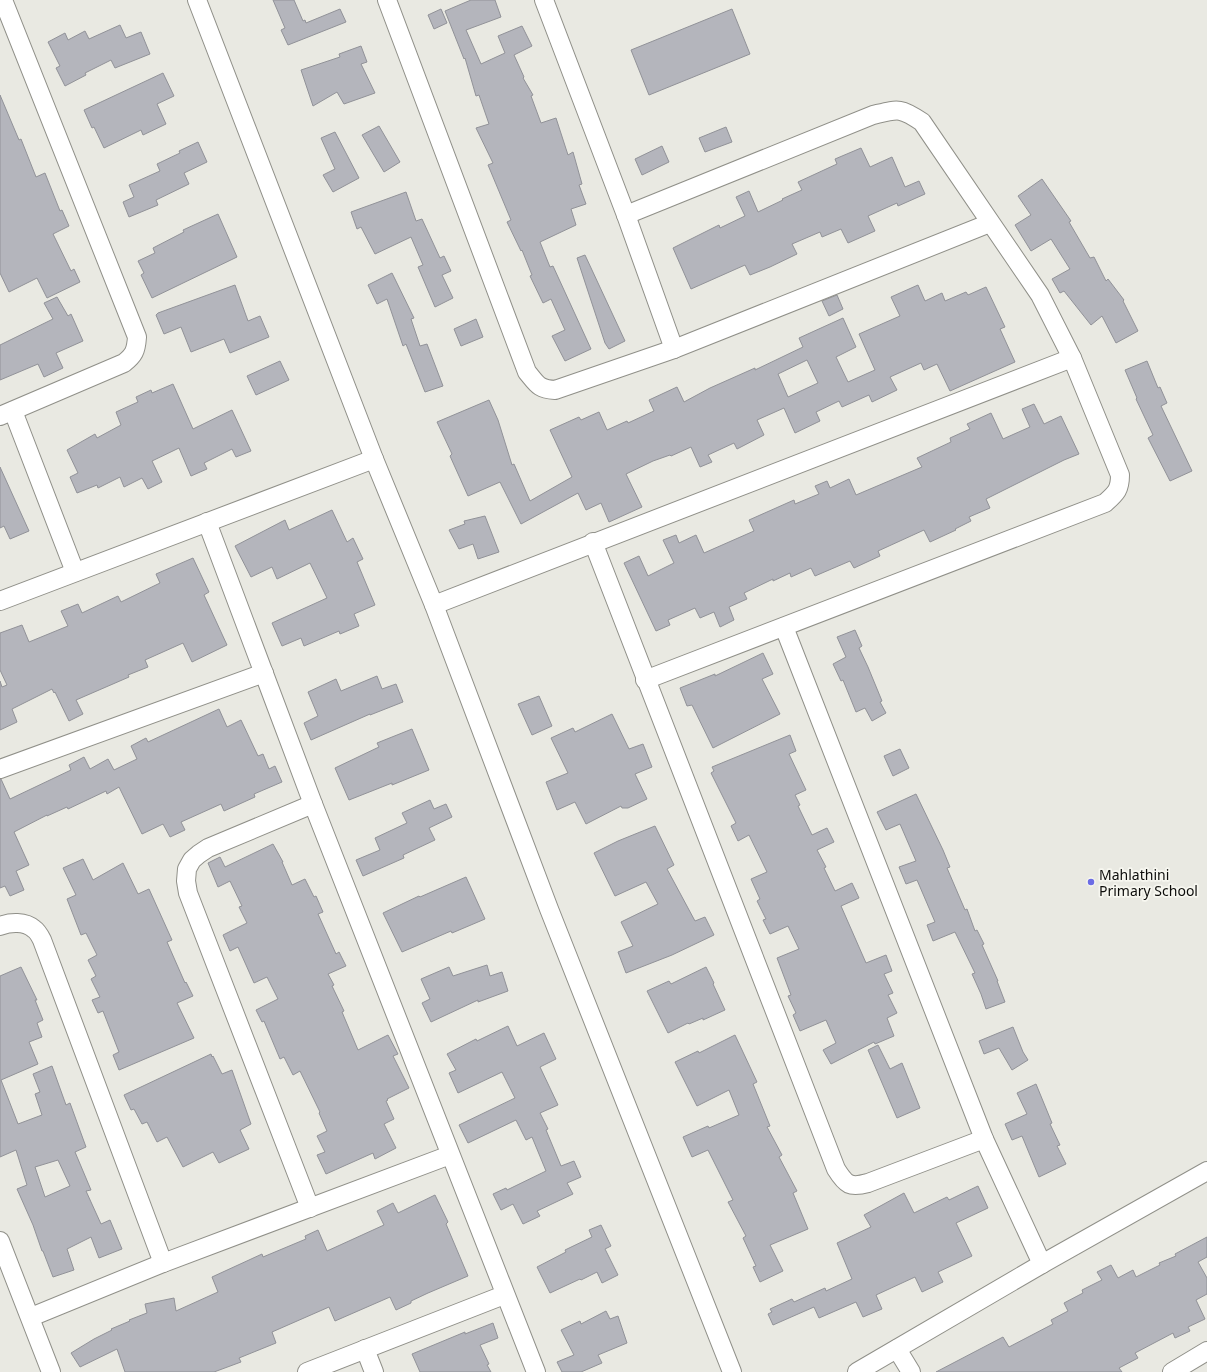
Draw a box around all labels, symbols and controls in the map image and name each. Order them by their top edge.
place label: Mahlathini Primary School [1099,865,1198,900]
marker: Mahlathini Primary School [1086,877,1096,887]

